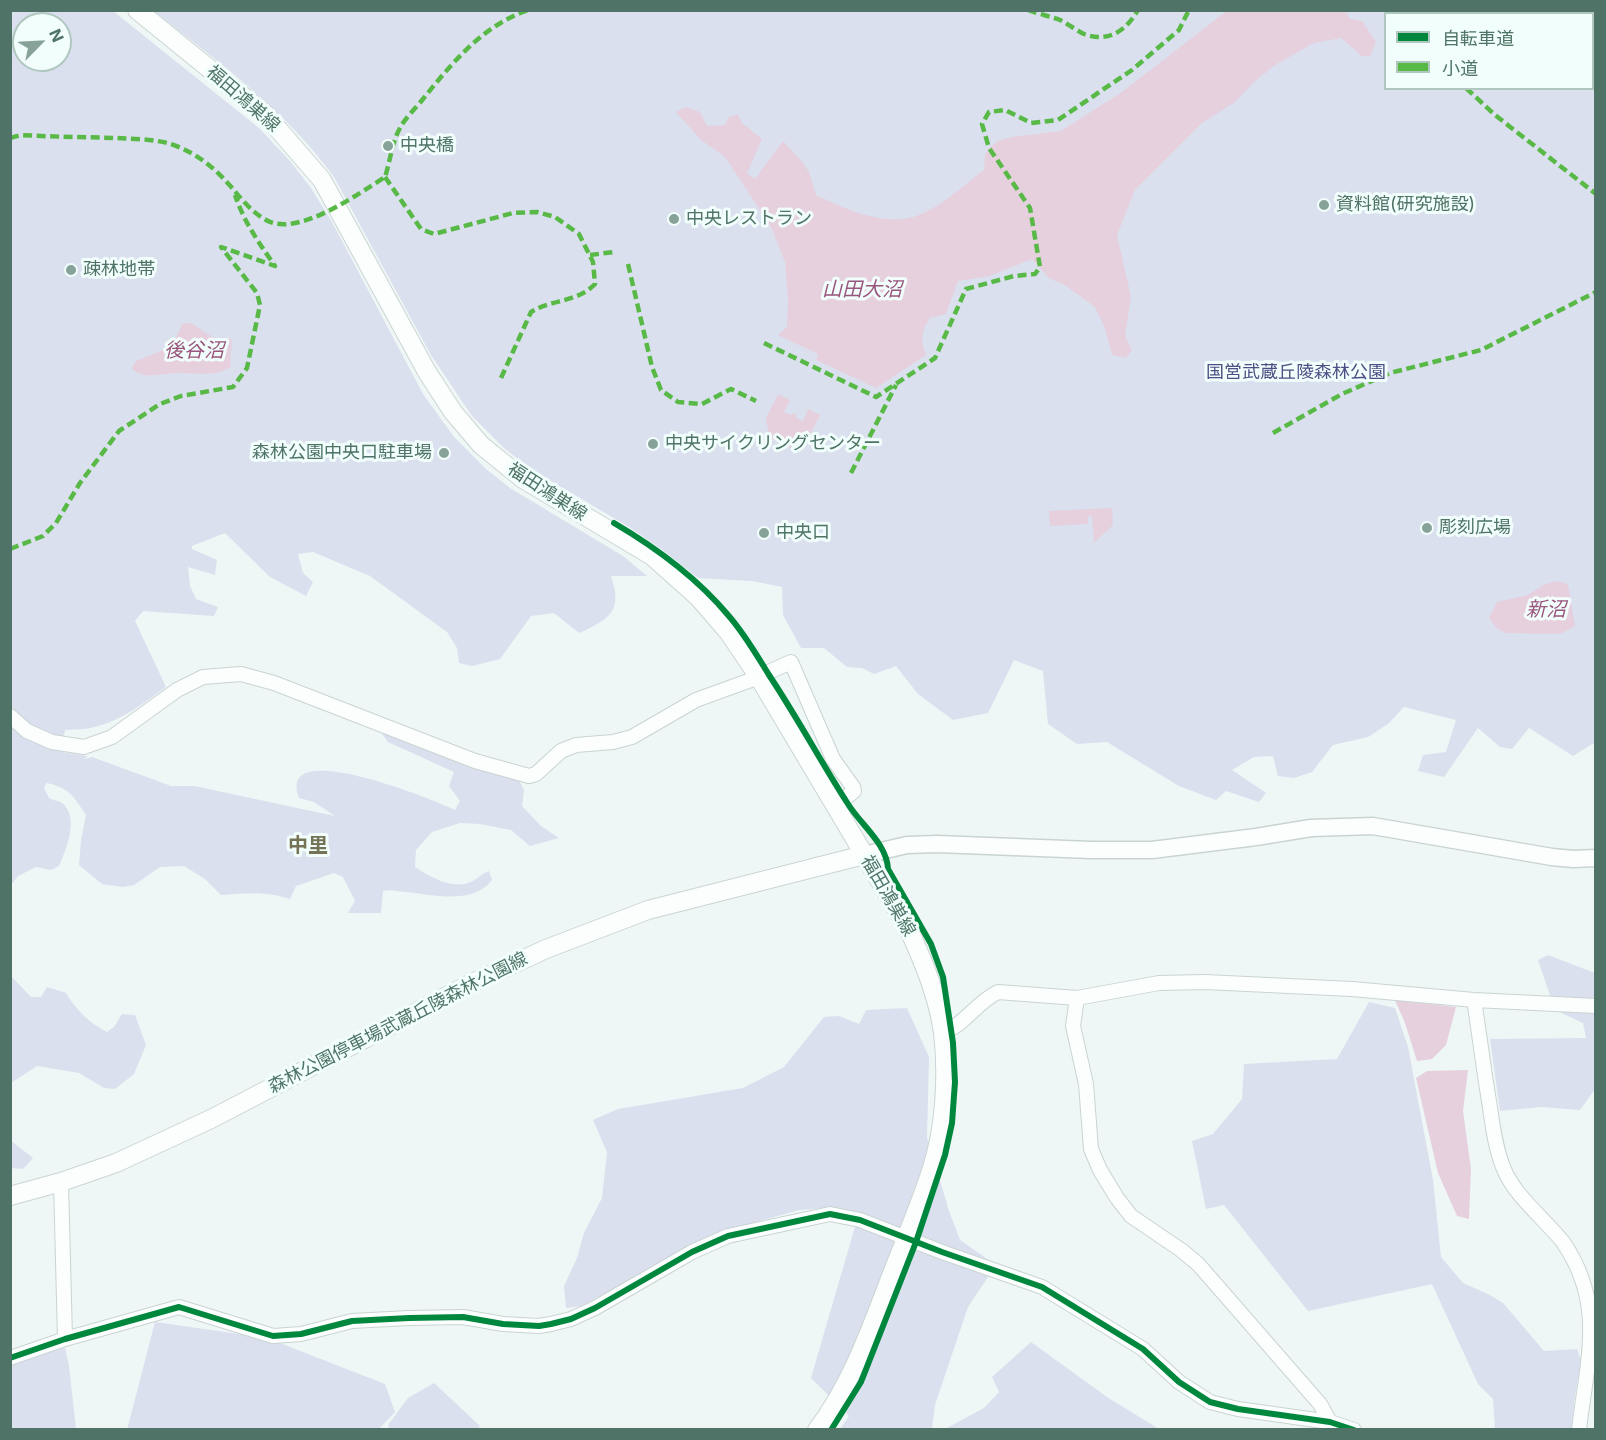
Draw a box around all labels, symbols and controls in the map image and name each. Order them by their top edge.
north arrow [12,12,72,72]
legend [1384,12,1594,90]
text: N [45,26,68,45]
text: 自転車道 [1442,28,1514,49]
text: 小道 [1442,58,1478,79]
street label: 福田鴻巣線 [202,61,284,137]
place label: 中央橋 [400,135,454,157]
marker: 中央橋 [381,139,395,153]
place label: 資料館(研究施設) [1336,194,1475,216]
marker: 資料館(研究施設) [1317,198,1331,212]
place label: 中央レストラン [686,208,812,230]
marker: 中央レストラン [667,212,681,226]
place label: 疎林地帯 [83,259,155,281]
marker: 疎林地帯 [64,263,78,277]
water label: 山田大沼 [822,278,902,302]
water label: 後谷沼 [164,339,224,363]
park label: 国営武蔵丘陵森林公園 [1206,362,1386,384]
place label: 中央サイクリングセンター [665,433,881,455]
marker: 中央サイクリングセンター [646,437,660,451]
place label: 森林公園中央口駐車場 [252,442,432,464]
marker: 森林公園中央口駐車場 [437,446,451,460]
street label: 福田鴻巣線 [503,458,591,526]
place label: 彫刻広場 [1439,517,1511,539]
marker: 彫刻広場 [1420,521,1434,535]
place label: 中央口 [776,522,830,544]
marker: 中央口 [757,526,771,540]
water label: 新沼 [1526,598,1566,622]
district label: 中里 [288,834,328,858]
street label: 福田鴻巣線 [856,852,920,940]
street label: 森林公園停車場武蔵丘陵森林公園線 [265,948,531,1098]

